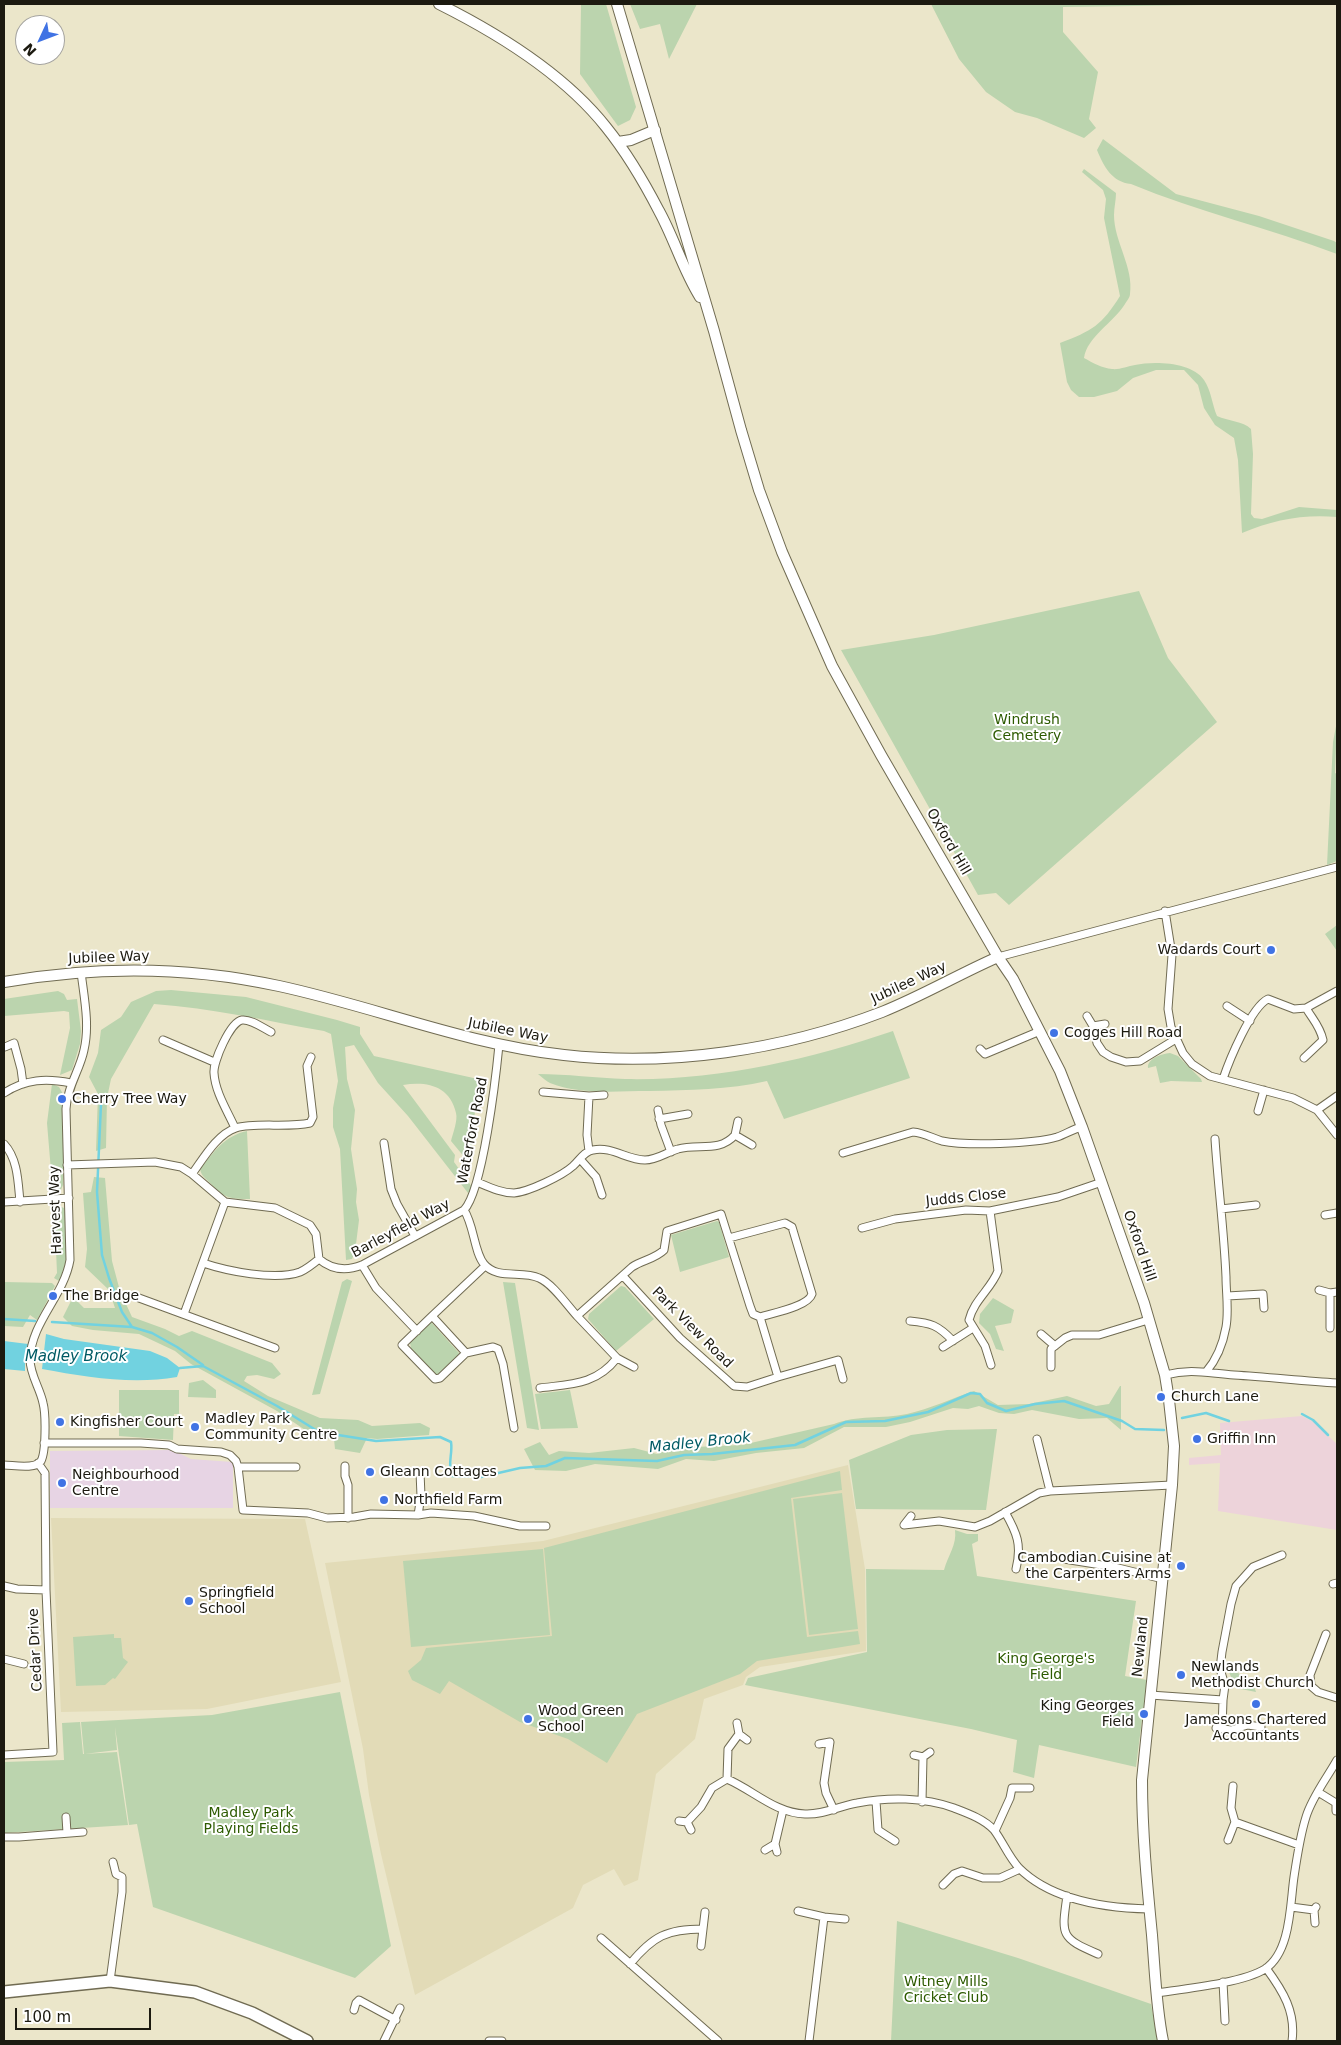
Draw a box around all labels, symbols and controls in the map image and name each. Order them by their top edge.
north arrow [15,15,65,65]
text: N [20,40,40,59]
park label: Windrush Cemetery [993,712,1061,744]
street label: Oxford Hill [922,806,974,878]
place label: Wadards Court [1157,942,1261,958]
marker: Wadards Court [1265,944,1277,956]
street label: Jubilee Way [68,948,150,968]
street label: Jubilee Way [869,958,949,1008]
street label: Jubilee Way [467,1015,549,1047]
place label: Cogges Hill Road [1064,1025,1182,1041]
marker: Cogges Hill Road [1048,1027,1060,1039]
street label: Waterford Road [454,1076,492,1186]
place label: Cherry Tree Way [72,1091,187,1107]
marker: Cherry Tree Way [56,1093,68,1105]
street label: Harvest Way [46,1165,66,1255]
street label: Judds Close [925,1185,1007,1211]
street label: Barleyfield Way [349,1196,453,1262]
street label: Oxford Hill [1119,1208,1159,1284]
street label: Park View Road [648,1284,736,1372]
place label: The Bridge [63,1288,139,1304]
marker: The Bridge [47,1290,59,1302]
water label: Madley Brook [25,1348,127,1366]
place label: Church Lane [1171,1389,1259,1405]
marker: Church Lane [1155,1391,1167,1403]
place label: Madley Park Community Centre [205,1411,337,1444]
place label: Kingfisher Court [70,1414,183,1430]
marker: Kingfisher Court [54,1416,66,1428]
marker: Madley Park Community Centre [189,1421,201,1433]
water label: Madley Brook [648,1429,752,1457]
place label: Griffin Inn [1207,1431,1276,1447]
marker: Griffin Inn [1191,1433,1203,1445]
place label: Gleann Cottages [380,1464,497,1480]
marker: Gleann Cottages [364,1466,376,1478]
place label: Neighbourhood Centre [72,1467,179,1500]
marker: Neighbourhood Centre [56,1477,68,1489]
place label: Northfield Farm [394,1492,502,1508]
marker: Northfield Farm [378,1494,390,1506]
place label: Cambodian Cuisine at the Carpenters Arms [1017,1550,1171,1582]
marker: Cambodian Cuisine at the Carpenters Arms [1175,1560,1187,1572]
place label: Springfield School [199,1585,274,1618]
marker: Springfield School [183,1595,195,1607]
street label: Cedar Drive [25,1608,47,1692]
street label: Newland [1129,1616,1153,1678]
park label: King George's Field [997,1651,1095,1684]
place label: Newlands Methodist Church [1191,1659,1314,1691]
marker: Newlands Methodist Church [1175,1669,1187,1681]
place label: King Georges Field [1040,1698,1134,1730]
marker: Jamesons Chartered Accountants [1250,1698,1262,1710]
place label: Wood Green School [538,1703,624,1735]
marker: King Georges Field [1138,1708,1150,1720]
place label: Jamesons Chartered Accountants [1185,1712,1327,1744]
marker: Wood Green School [522,1713,534,1725]
park label: Madley Park Playing Fields [204,1805,298,1838]
park label: Witney Mills Cricket Club [904,1974,988,2006]
scale bar [18,1998,154,2030]
text: 100 m [23,2008,71,2026]

